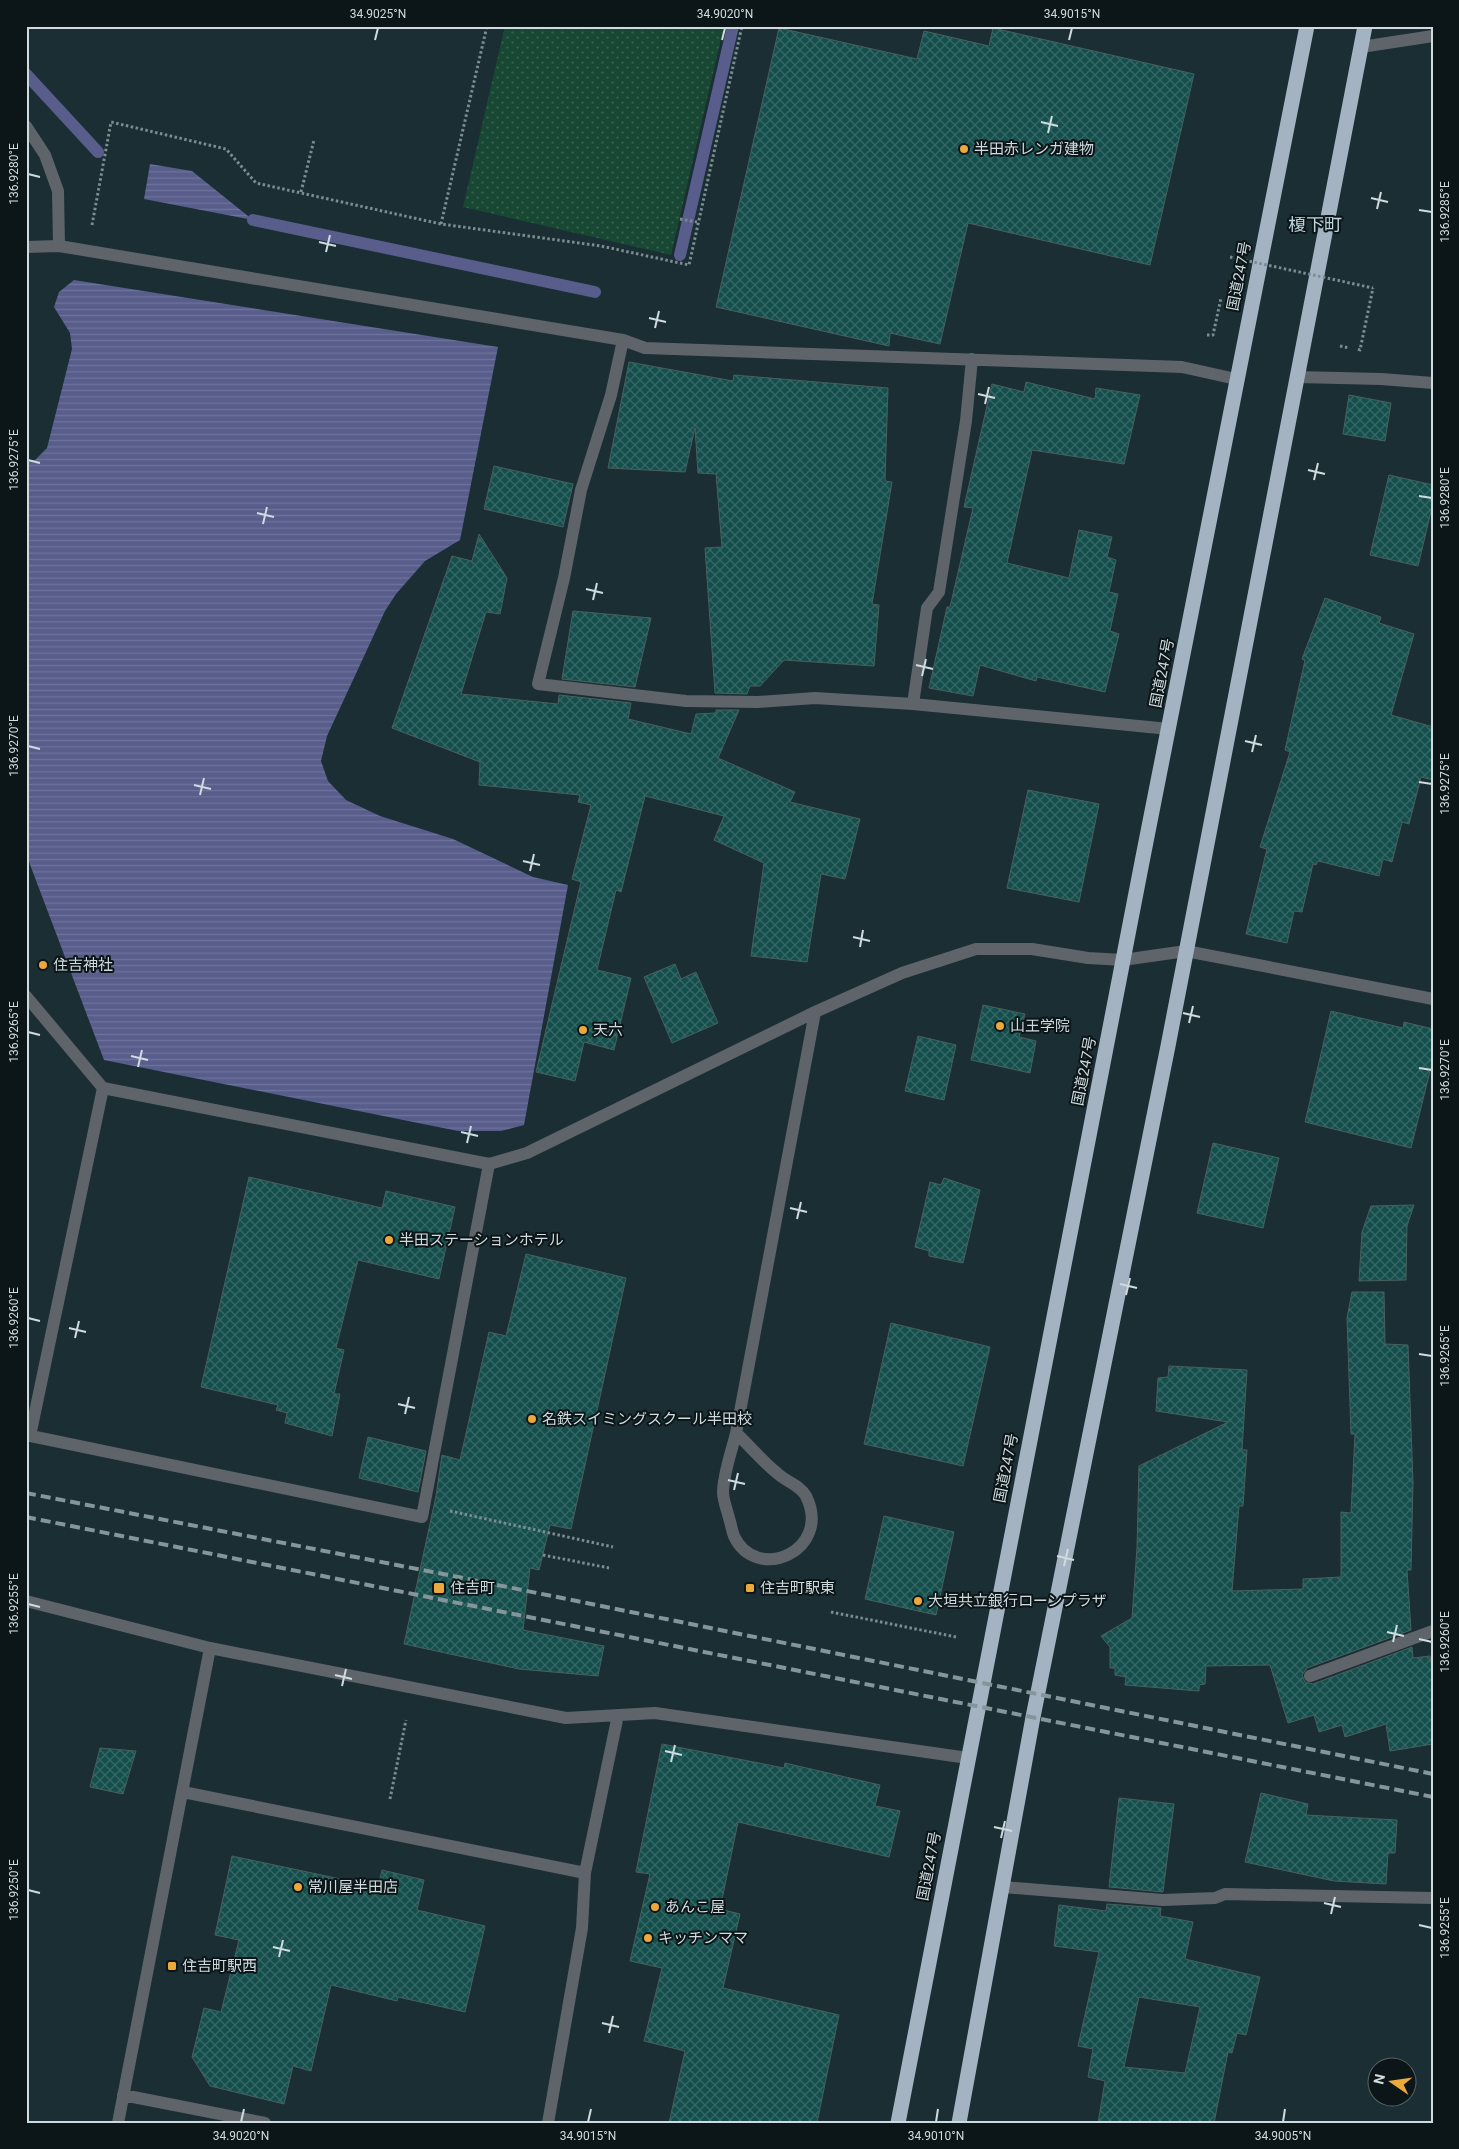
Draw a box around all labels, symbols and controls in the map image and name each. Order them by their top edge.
text: 34.9025°N [350,7,406,21]
text: 34.9020°N [697,7,753,21]
text: 34.9015°N [1044,7,1100,21]
place label: 半田赤レンガ建物 [974,140,1094,158]
text: 136.9280°E [7,143,21,205]
marker: 半田赤レンガ建物 [958,143,970,155]
text: 136.9285°E [1438,181,1452,243]
district label: 榎下町 [1288,214,1342,235]
street label: 国道247号 [1223,240,1255,312]
text: 136.9275°E [7,429,21,491]
text: 136.9280°E [1438,467,1452,529]
street label: 国道247号 [1146,637,1178,709]
text: 136.9270°E [7,715,21,777]
text: 136.9275°E [1438,753,1452,815]
place label: 住吉神社 [53,956,113,974]
marker: 住吉神社 [37,959,49,971]
text: 136.9265°E [7,1001,21,1063]
place label: 山王学院 [1010,1017,1070,1035]
marker: 山王学院 [994,1020,1006,1032]
place label: 天六 [593,1021,623,1039]
marker: 天六 [577,1024,589,1036]
street label: 国道247号 [1068,1035,1100,1107]
text: 136.9270°E [1438,1039,1452,1101]
place label: 半田ステーションホテル [399,1231,564,1249]
marker: 半田ステーションホテル [383,1234,395,1246]
text: 136.9260°E [7,1287,21,1349]
text: 136.9265°E [1438,1325,1452,1387]
place label: 名鉄スイミングスクール半田校 [542,1410,752,1428]
marker: 名鉄スイミングスクール半田校 [526,1413,538,1425]
street label: 国道247号 [990,1432,1022,1504]
text: 136.9255°E [7,1573,21,1635]
place label: 住吉町 [450,1579,495,1597]
place label: 住吉町駅東 [760,1579,835,1597]
marker: 住吉町 [432,1581,446,1595]
marker: 住吉町駅東 [744,1582,756,1594]
place label: 大垣共立銀行ローンプラザ [928,1592,1107,1610]
marker: 大垣共立銀行ローンプラザ [912,1595,924,1607]
text: 136.9260°E [1438,1611,1452,1673]
street label: 国道247号 [913,1830,945,1902]
text: 136.9250°E [7,1859,21,1921]
place label: 常川屋半田店 [308,1878,398,1896]
marker: 常川屋半田店 [292,1881,304,1893]
text: 136.9255°E [1438,1897,1452,1959]
place label: あんこ屋 [665,1898,725,1916]
marker: あんこ屋 [649,1901,661,1913]
place label: キッチンママ [658,1929,748,1947]
marker: キッチンママ [642,1932,654,1944]
place label: 住吉町駅西 [182,1957,257,1975]
marker: 住吉町駅西 [166,1960,178,1972]
north arrow [1366,2056,1416,2106]
text: N [1370,2072,1388,2086]
text: 34.9020°N [213,2129,269,2143]
text: 34.9015°N [560,2129,616,2143]
text: 34.9010°N [908,2129,964,2143]
text: 34.9005°N [1255,2129,1311,2143]

